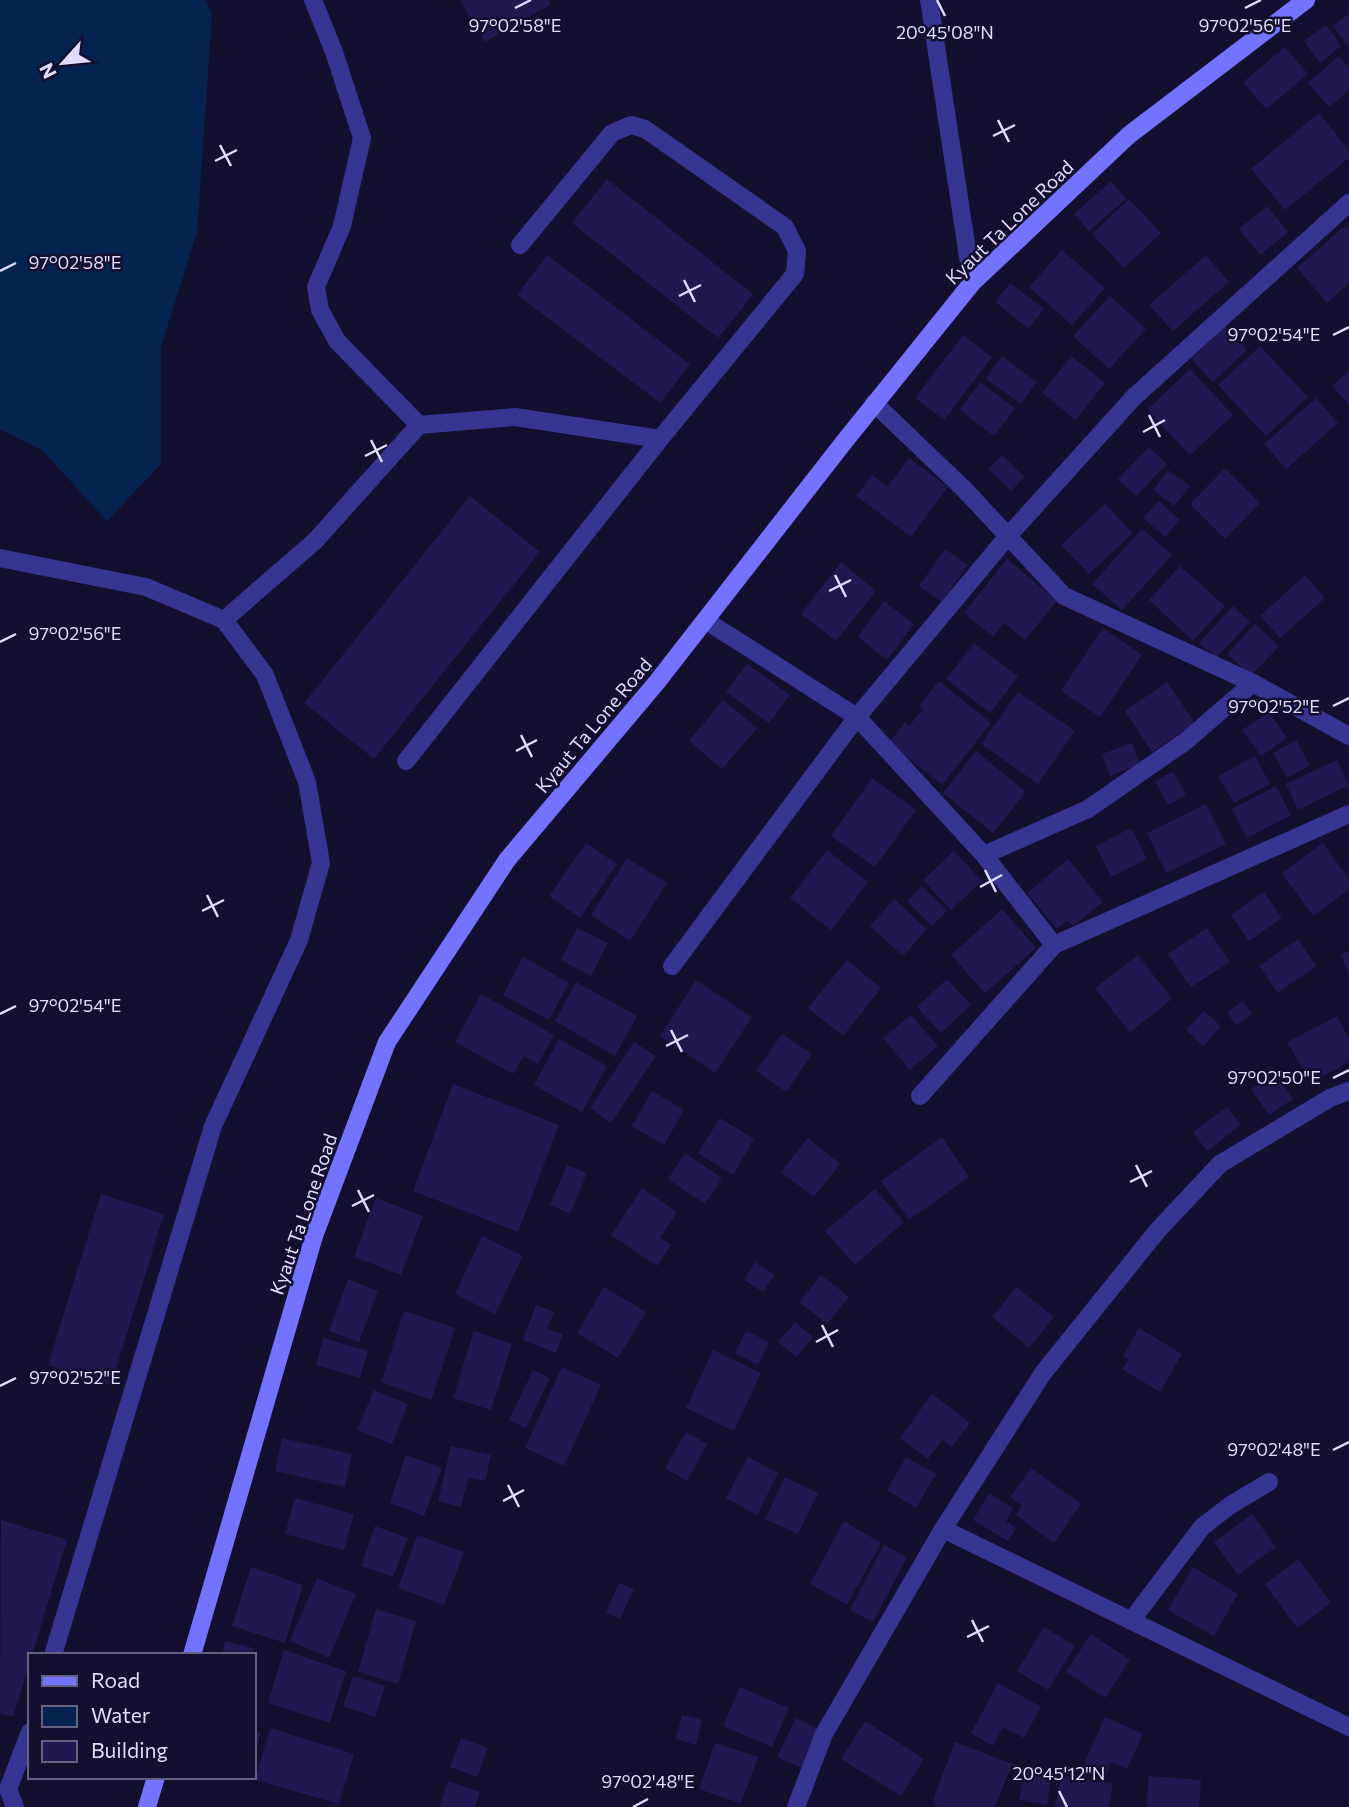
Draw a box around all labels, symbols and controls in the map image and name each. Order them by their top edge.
text: 97°02'58"E [469,14,561,36]
text: 97°02'56"E [1199,14,1291,36]
text: 20°45'08"N [896,21,994,43]
north arrow [28,28,98,98]
text: N [34,59,61,83]
street label: Kyaut Ta Lone Road [940,155,1078,289]
text: 97°02'58"E [29,251,121,273]
text: 97°02'54"E [1228,323,1320,345]
text: 97°02'56"E [29,622,121,644]
street label: Kyaut Ta Lone Road [530,653,656,797]
text: 97°02'52"E [1228,695,1320,717]
text: 97°02'54"E [29,994,121,1016]
text: 97°02'50"E [1227,1066,1321,1088]
street label: Kyaut Ta Lone Road [265,1130,341,1298]
text: 97°02'52"E [29,1366,121,1388]
text: 97°02'48"E [1227,1438,1321,1460]
legend [28,1653,256,1779]
text: Road [91,1667,140,1692]
text: Water [91,1702,150,1727]
text: Building [91,1737,168,1762]
text: 20°45'12"N [1013,1762,1105,1784]
text: 97°02'48"E [601,1770,695,1792]

